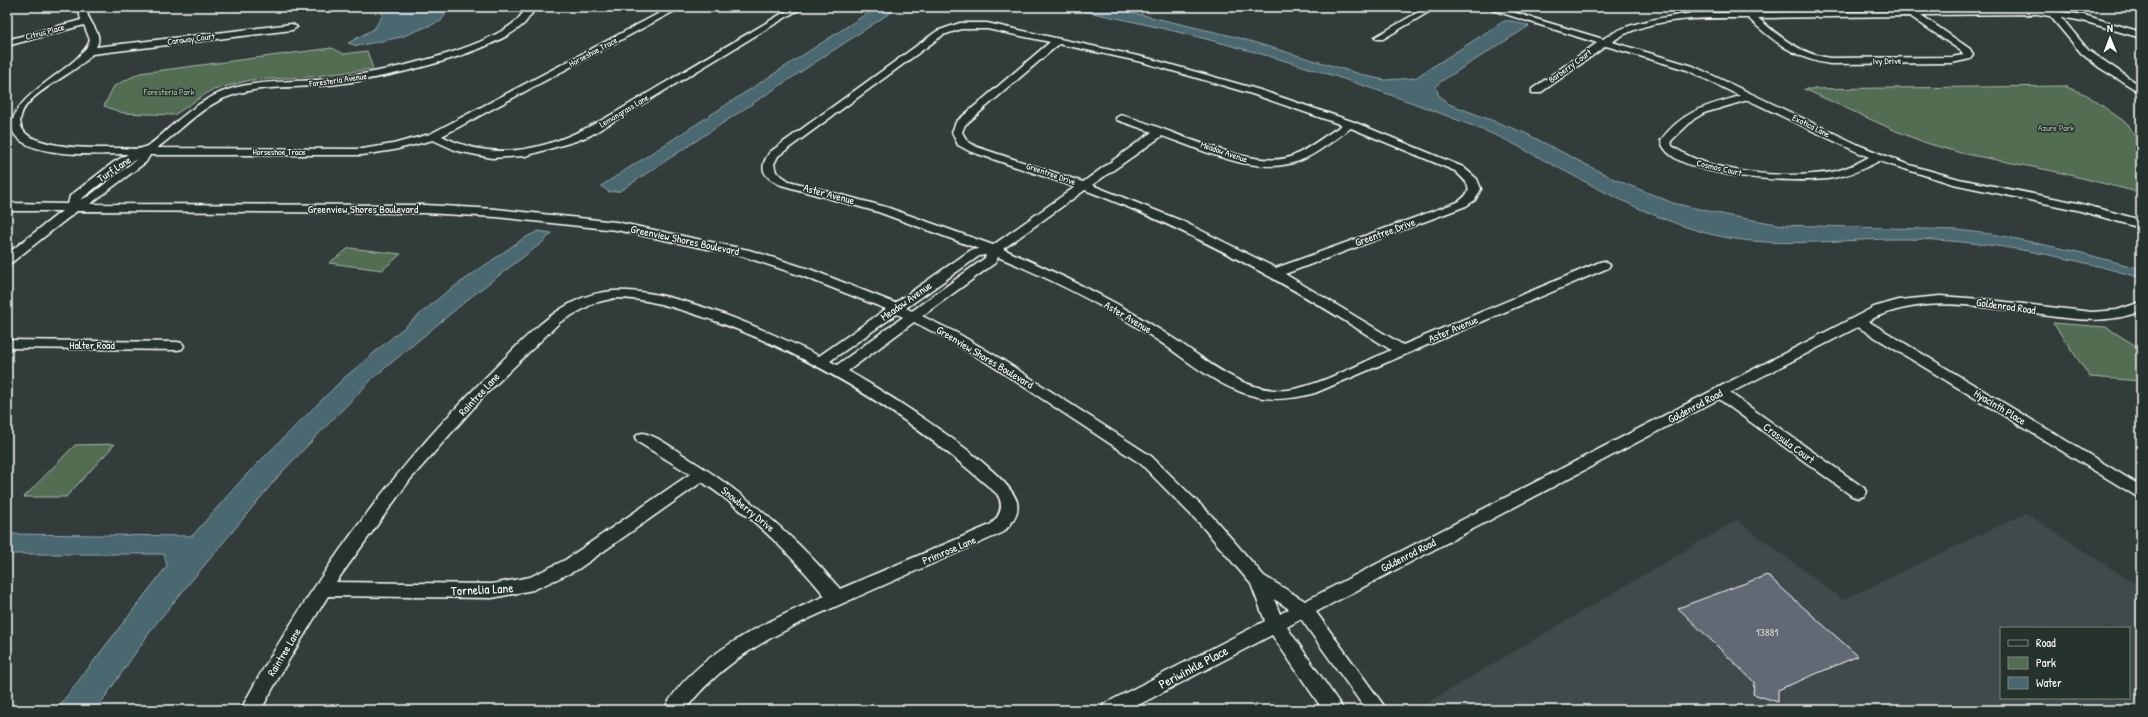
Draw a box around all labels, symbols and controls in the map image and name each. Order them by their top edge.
north arrow [2090,18,2130,58]
street label: Citrus Place [24,21,66,43]
text: N [2107,21,2113,35]
street label: Caraway Court [167,30,216,48]
street label: Horseshoe Trace [567,34,620,70]
street label: Barberry Court [1546,46,1595,86]
street label: Ivy Drive [1873,55,1902,67]
street label: Foresteria Avenue [307,70,368,90]
park label: Foresteria Park [143,86,194,98]
street label: Lemongrass Lane [597,91,651,130]
street label: Exotica Lane [1790,112,1832,140]
park label: Azure Park [2038,122,2074,134]
street label: Meadow Avenue [1199,138,1249,166]
street label: Horseshoe Trace [252,146,306,158]
street label: Turf Lane [94,152,134,185]
street label: Cosmos Court [1695,157,1744,179]
street label: Greentree Drive [1025,160,1078,188]
street label: Aster Avenue [802,180,857,208]
street label: Greenview Shores Boulevard [308,202,419,216]
street label: Greentree Drive [1353,214,1418,249]
street label: Greenview Shores Boulevard [629,222,741,258]
street label: Meadow Avenue [878,278,935,324]
street label: Goldenrod Road [1975,295,2037,317]
street label: Aster Avenue [1102,298,1155,336]
street label: Aster Avenue [1426,312,1480,346]
street label: Greenview Shores Boulevard [934,323,1037,392]
street label: Halter Road [69,338,115,352]
street label: Raintree Lane [456,369,503,418]
street label: Goldenrod Road [1665,385,1725,426]
street label: Hyacinth Place [1972,386,2029,428]
street label: Crassula Court [1761,420,1818,466]
street label: Snowberry Drive [718,483,778,535]
street label: Primrose Lane [920,532,979,568]
street label: Goldenrod Road [1378,535,1438,575]
street label: Tornelia Lane [450,578,514,600]
street label: Raintree Lane [264,625,304,679]
house number: 13881 [1756,625,1778,639]
legend [2000,627,2130,699]
text: Road [2036,634,2056,651]
street label: Periwinkle Place [1155,641,1231,693]
text: Park [2036,654,2056,671]
text: Water [2036,674,2062,691]

